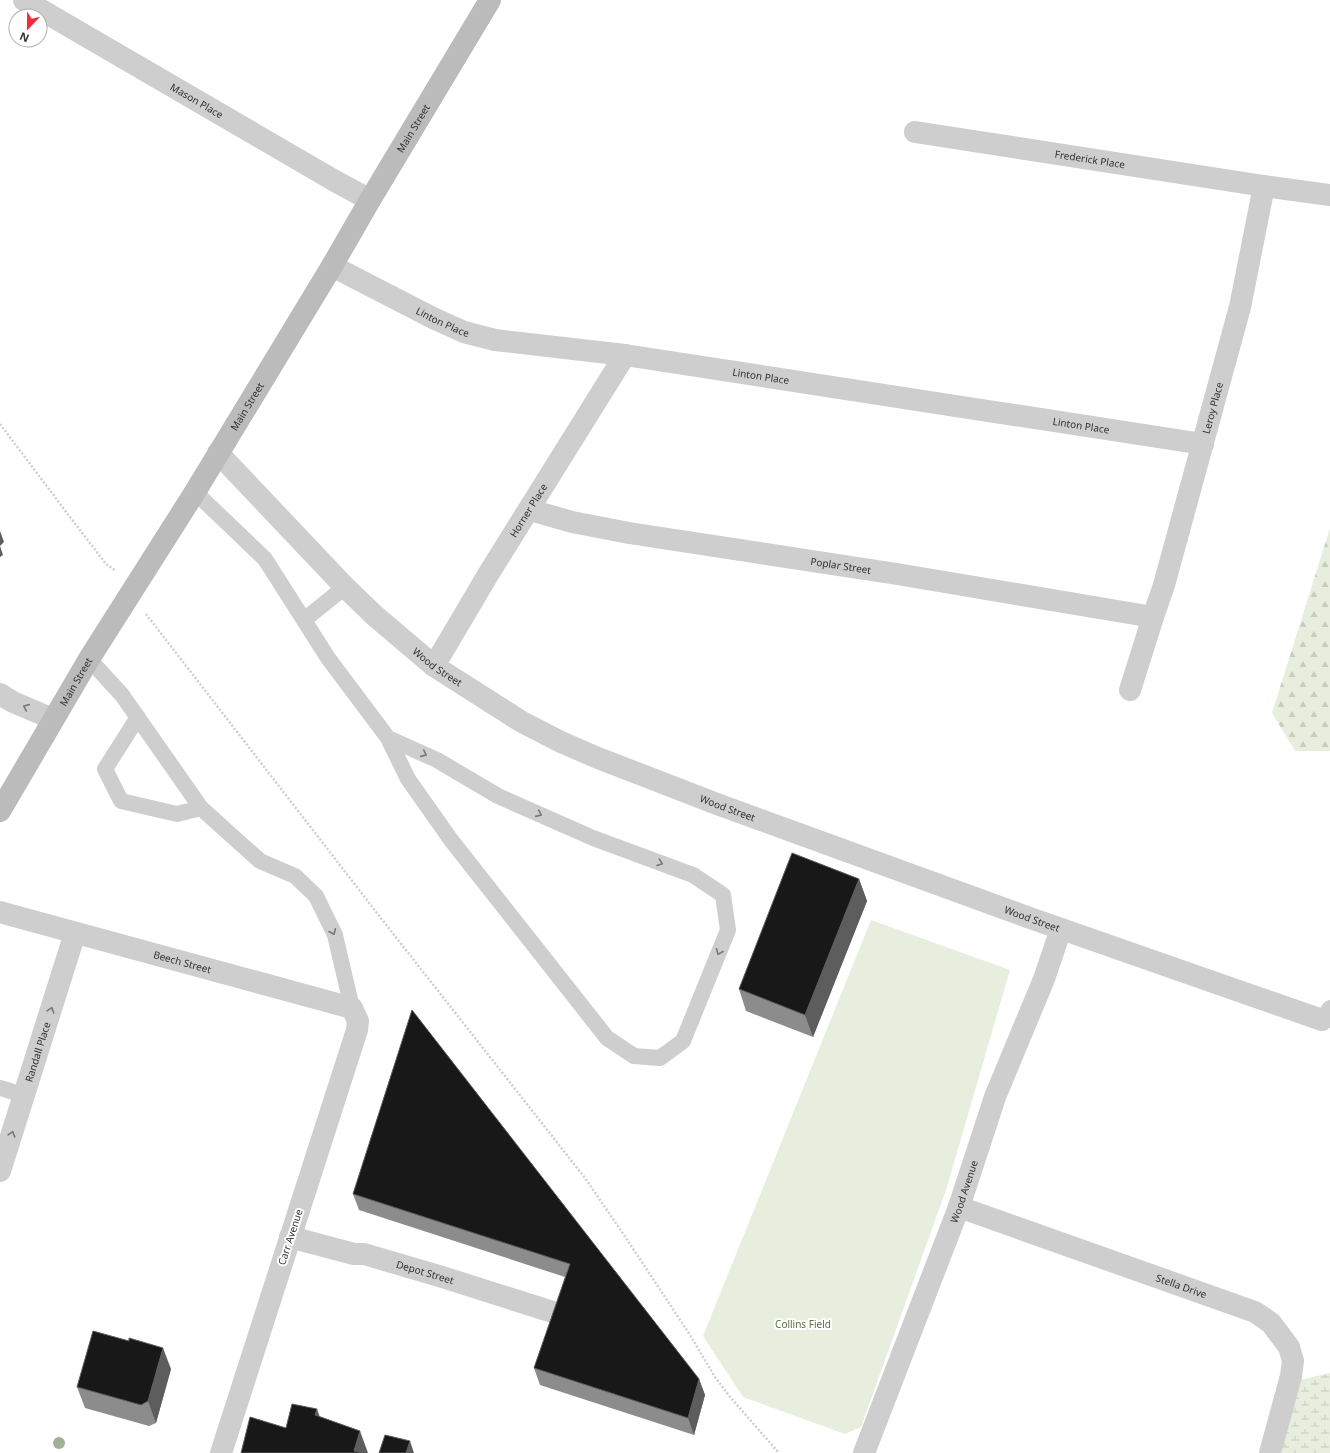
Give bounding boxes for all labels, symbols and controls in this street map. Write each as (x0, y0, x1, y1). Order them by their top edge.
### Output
north arrow (8, 8, 48, 48)
text: N (17, 29, 31, 46)
street label: Mason Place (168, 80, 226, 122)
street label: Main Street (393, 101, 433, 155)
street label: Frederick Place (1054, 147, 1126, 171)
street label: Linton Place (414, 303, 471, 340)
street label: Linton Place (732, 365, 791, 387)
street label: Main Street (227, 379, 267, 433)
street label: Leroy Place (1199, 380, 1226, 435)
street label: Linton Place (1052, 414, 1111, 437)
street label: Horner Place (506, 480, 550, 540)
street label: Poplar Street (809, 554, 872, 577)
street label: Wood Street (410, 644, 465, 689)
street label: Main Street (56, 654, 96, 708)
one-way arrow (22, 704, 29, 712)
one-way arrow (420, 750, 427, 758)
street label: Wood Street (698, 791, 758, 824)
one-way arrow (535, 809, 543, 817)
one-way arrow (656, 858, 663, 866)
street label: Wood Street (1002, 902, 1062, 935)
one-way arrow (328, 927, 336, 935)
street label: Beech Street (152, 947, 213, 976)
one-way arrow (716, 947, 724, 955)
one-way arrow (46, 1006, 55, 1013)
street label: Randall Place (22, 1020, 54, 1084)
one-way arrow (7, 1130, 16, 1137)
street label: Wood Avenue (947, 1158, 981, 1225)
street label: Carr Avenue (274, 1207, 306, 1267)
street label: Depot Street (395, 1257, 456, 1287)
street label: Stella Drive (1154, 1270, 1209, 1301)
park label: Collins Field (775, 1317, 831, 1331)

